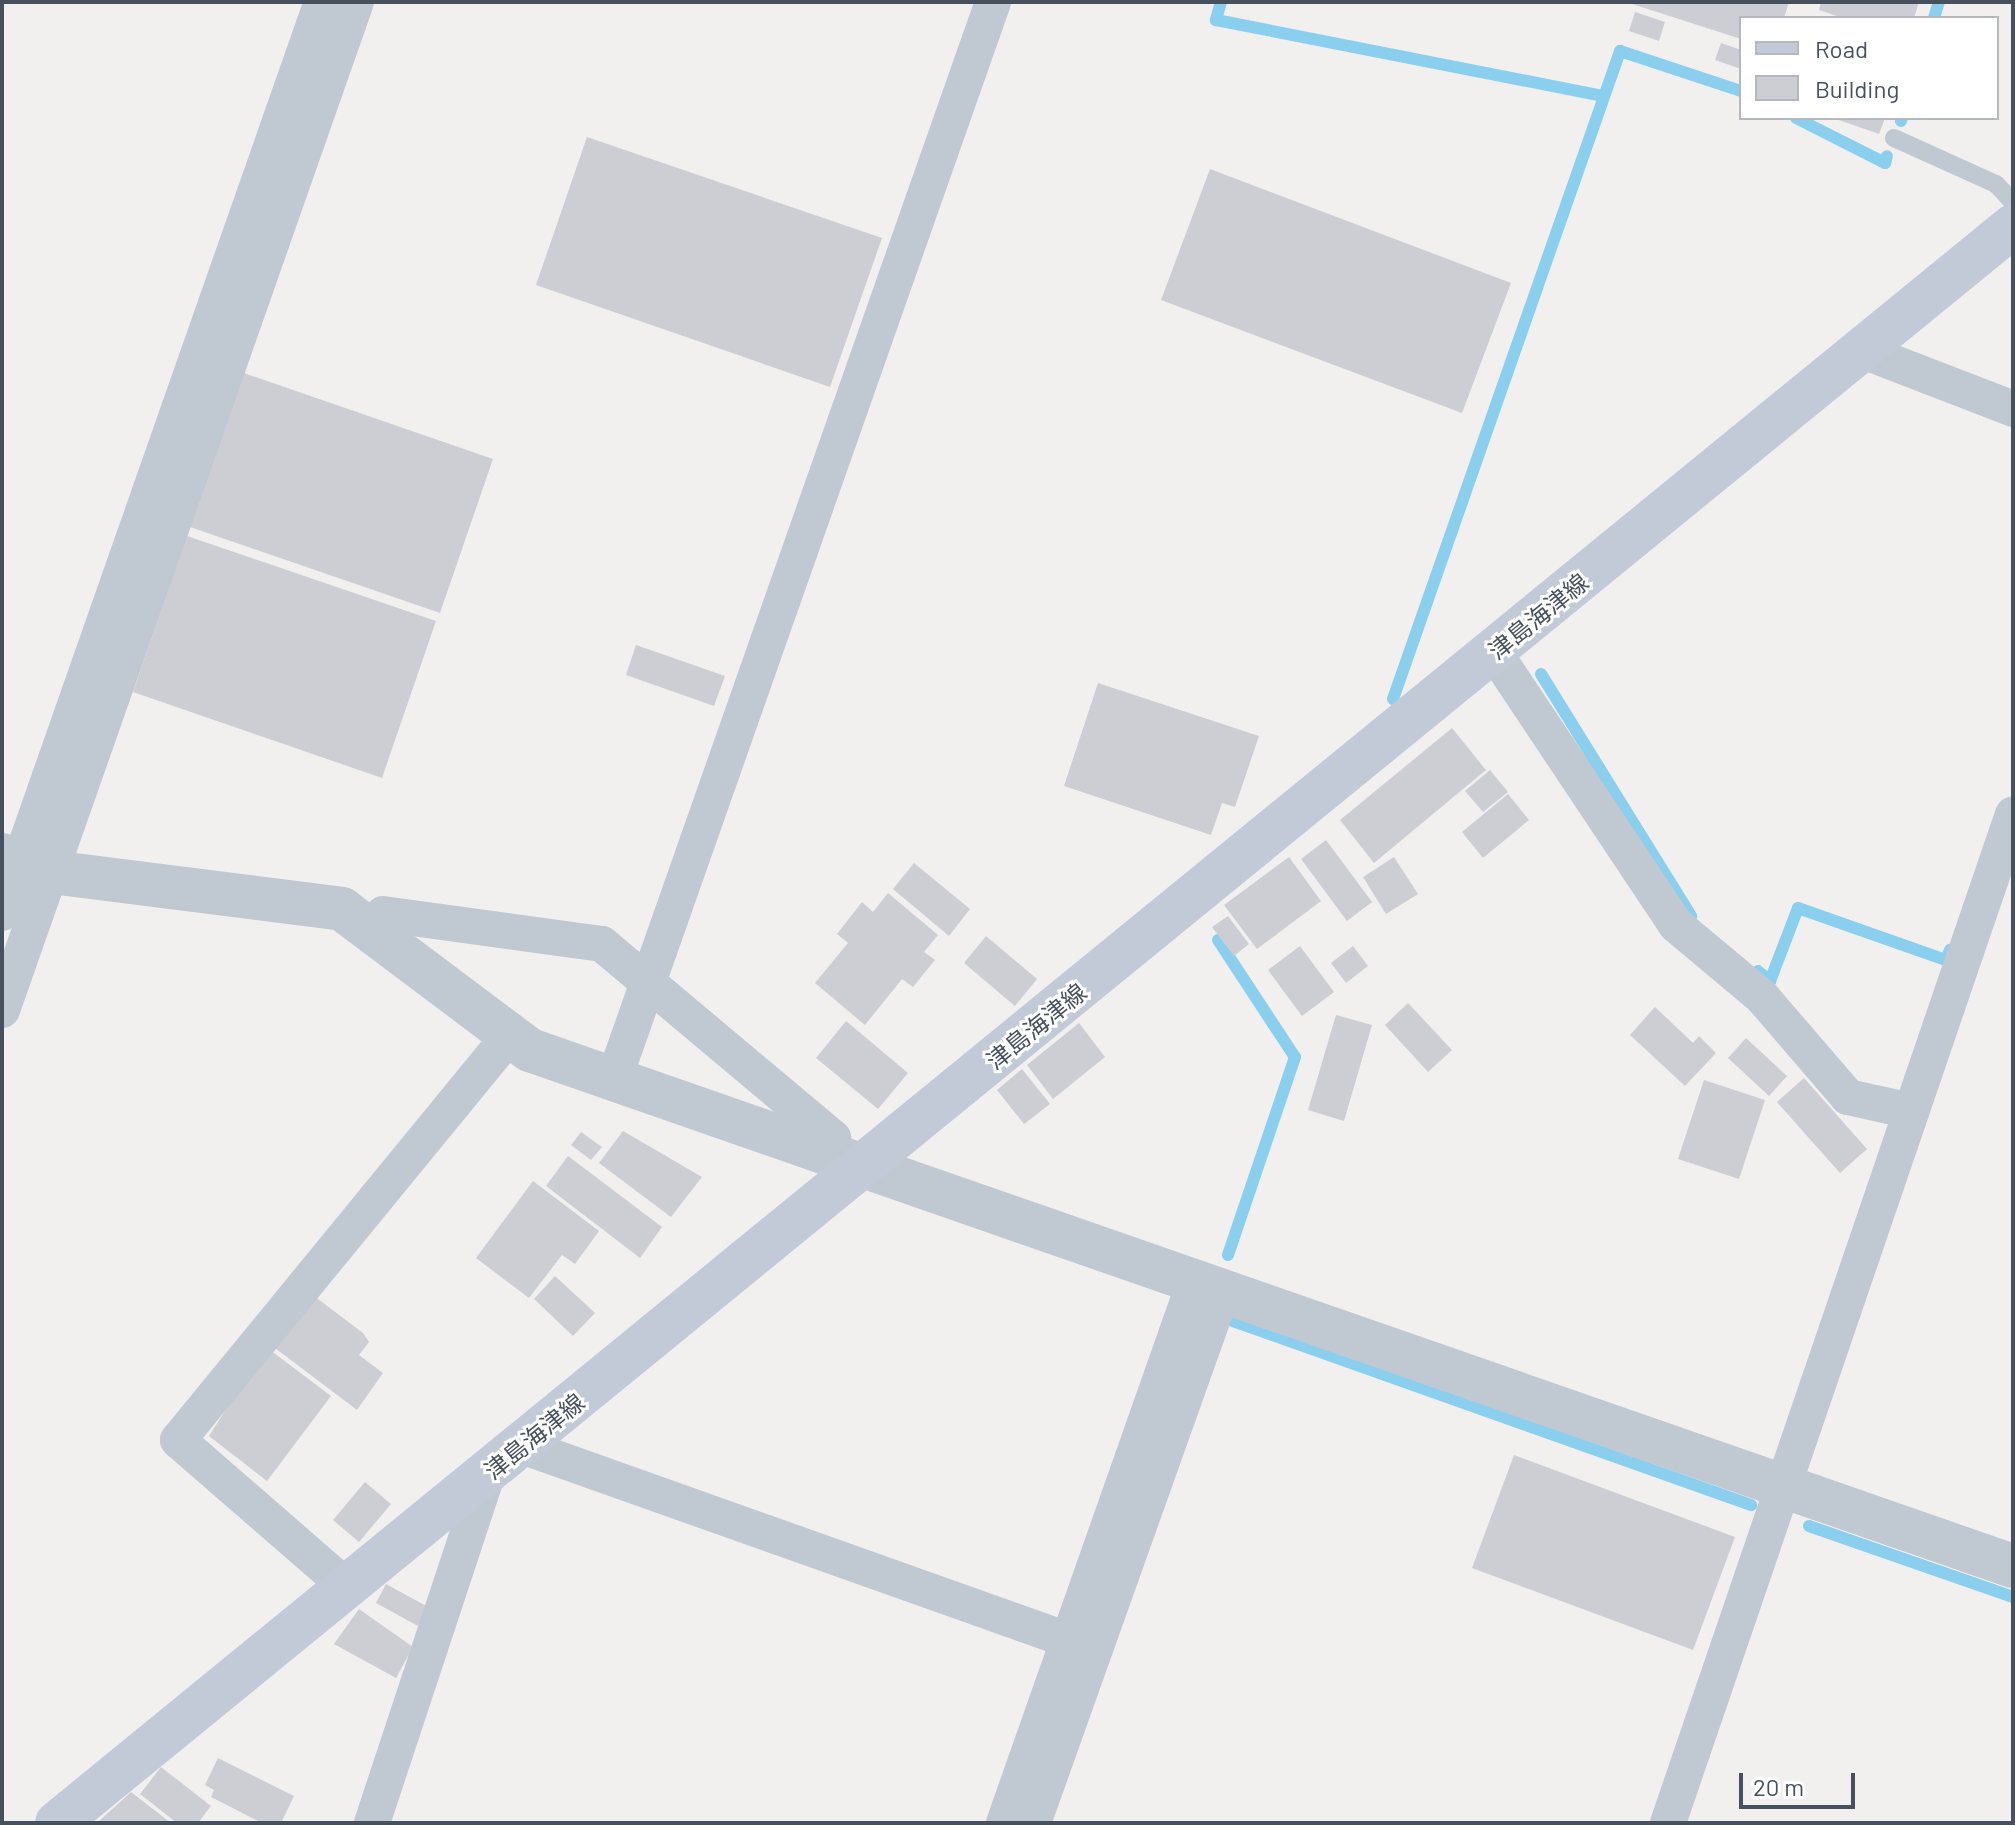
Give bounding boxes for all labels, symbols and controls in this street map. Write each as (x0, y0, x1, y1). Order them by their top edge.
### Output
legend (1739, 16, 1999, 120)
text: Road (1815, 34, 1868, 63)
text: Building (1815, 74, 1899, 103)
street label: 津島海津線 (1482, 567, 1594, 665)
street label: 津島海津線 (980, 977, 1092, 1075)
street label: 津島海津線 (478, 1387, 590, 1485)
scale bar (1743, 1757, 1859, 1807)
text: 20 m (1753, 1772, 1804, 1801)

